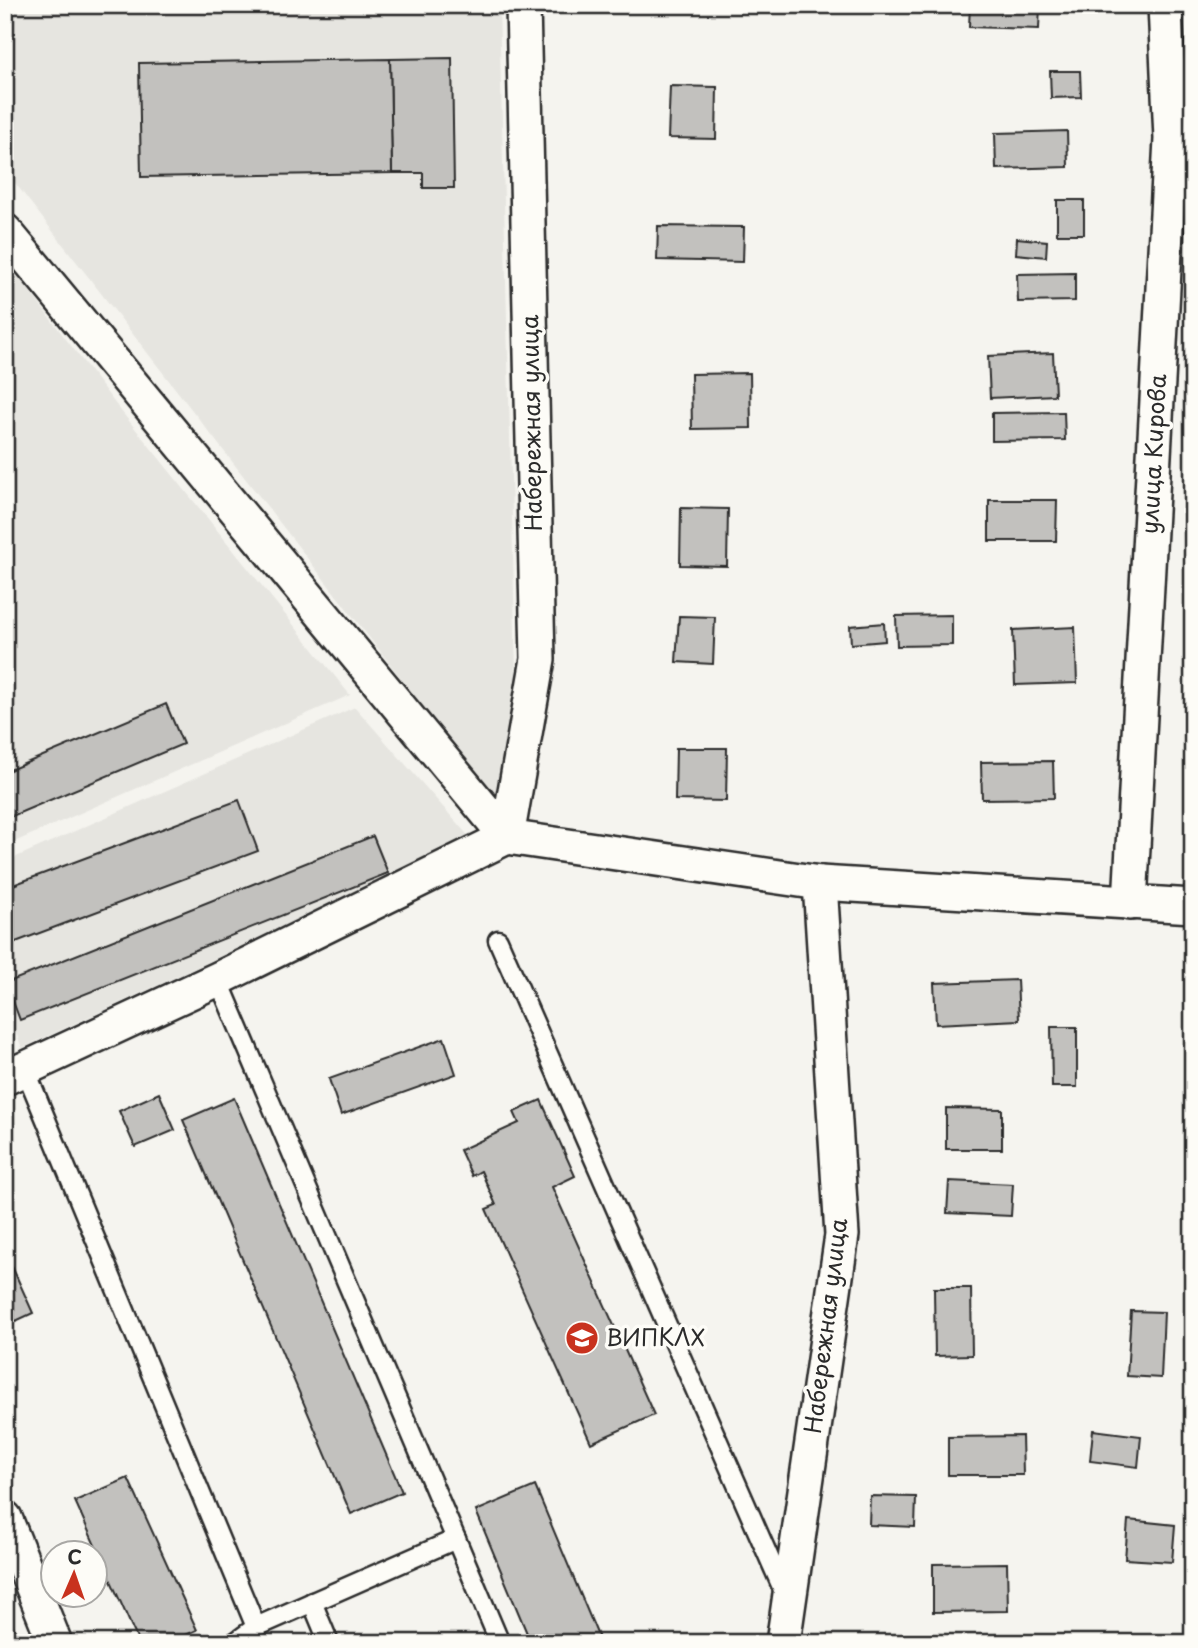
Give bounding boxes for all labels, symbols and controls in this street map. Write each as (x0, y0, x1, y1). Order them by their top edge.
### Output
street label: Набережная улица (511, 314, 550, 532)
street label: улица Кирова (1131, 372, 1174, 535)
street label: Набережная улица (794, 1216, 855, 1436)
school or university icon: ВИПКЛХ (563, 1319, 601, 1357)
place label: ВИПКЛХ (606, 1319, 705, 1354)
north arrow (38, 1540, 108, 1610)
text: С (67, 1542, 82, 1570)

